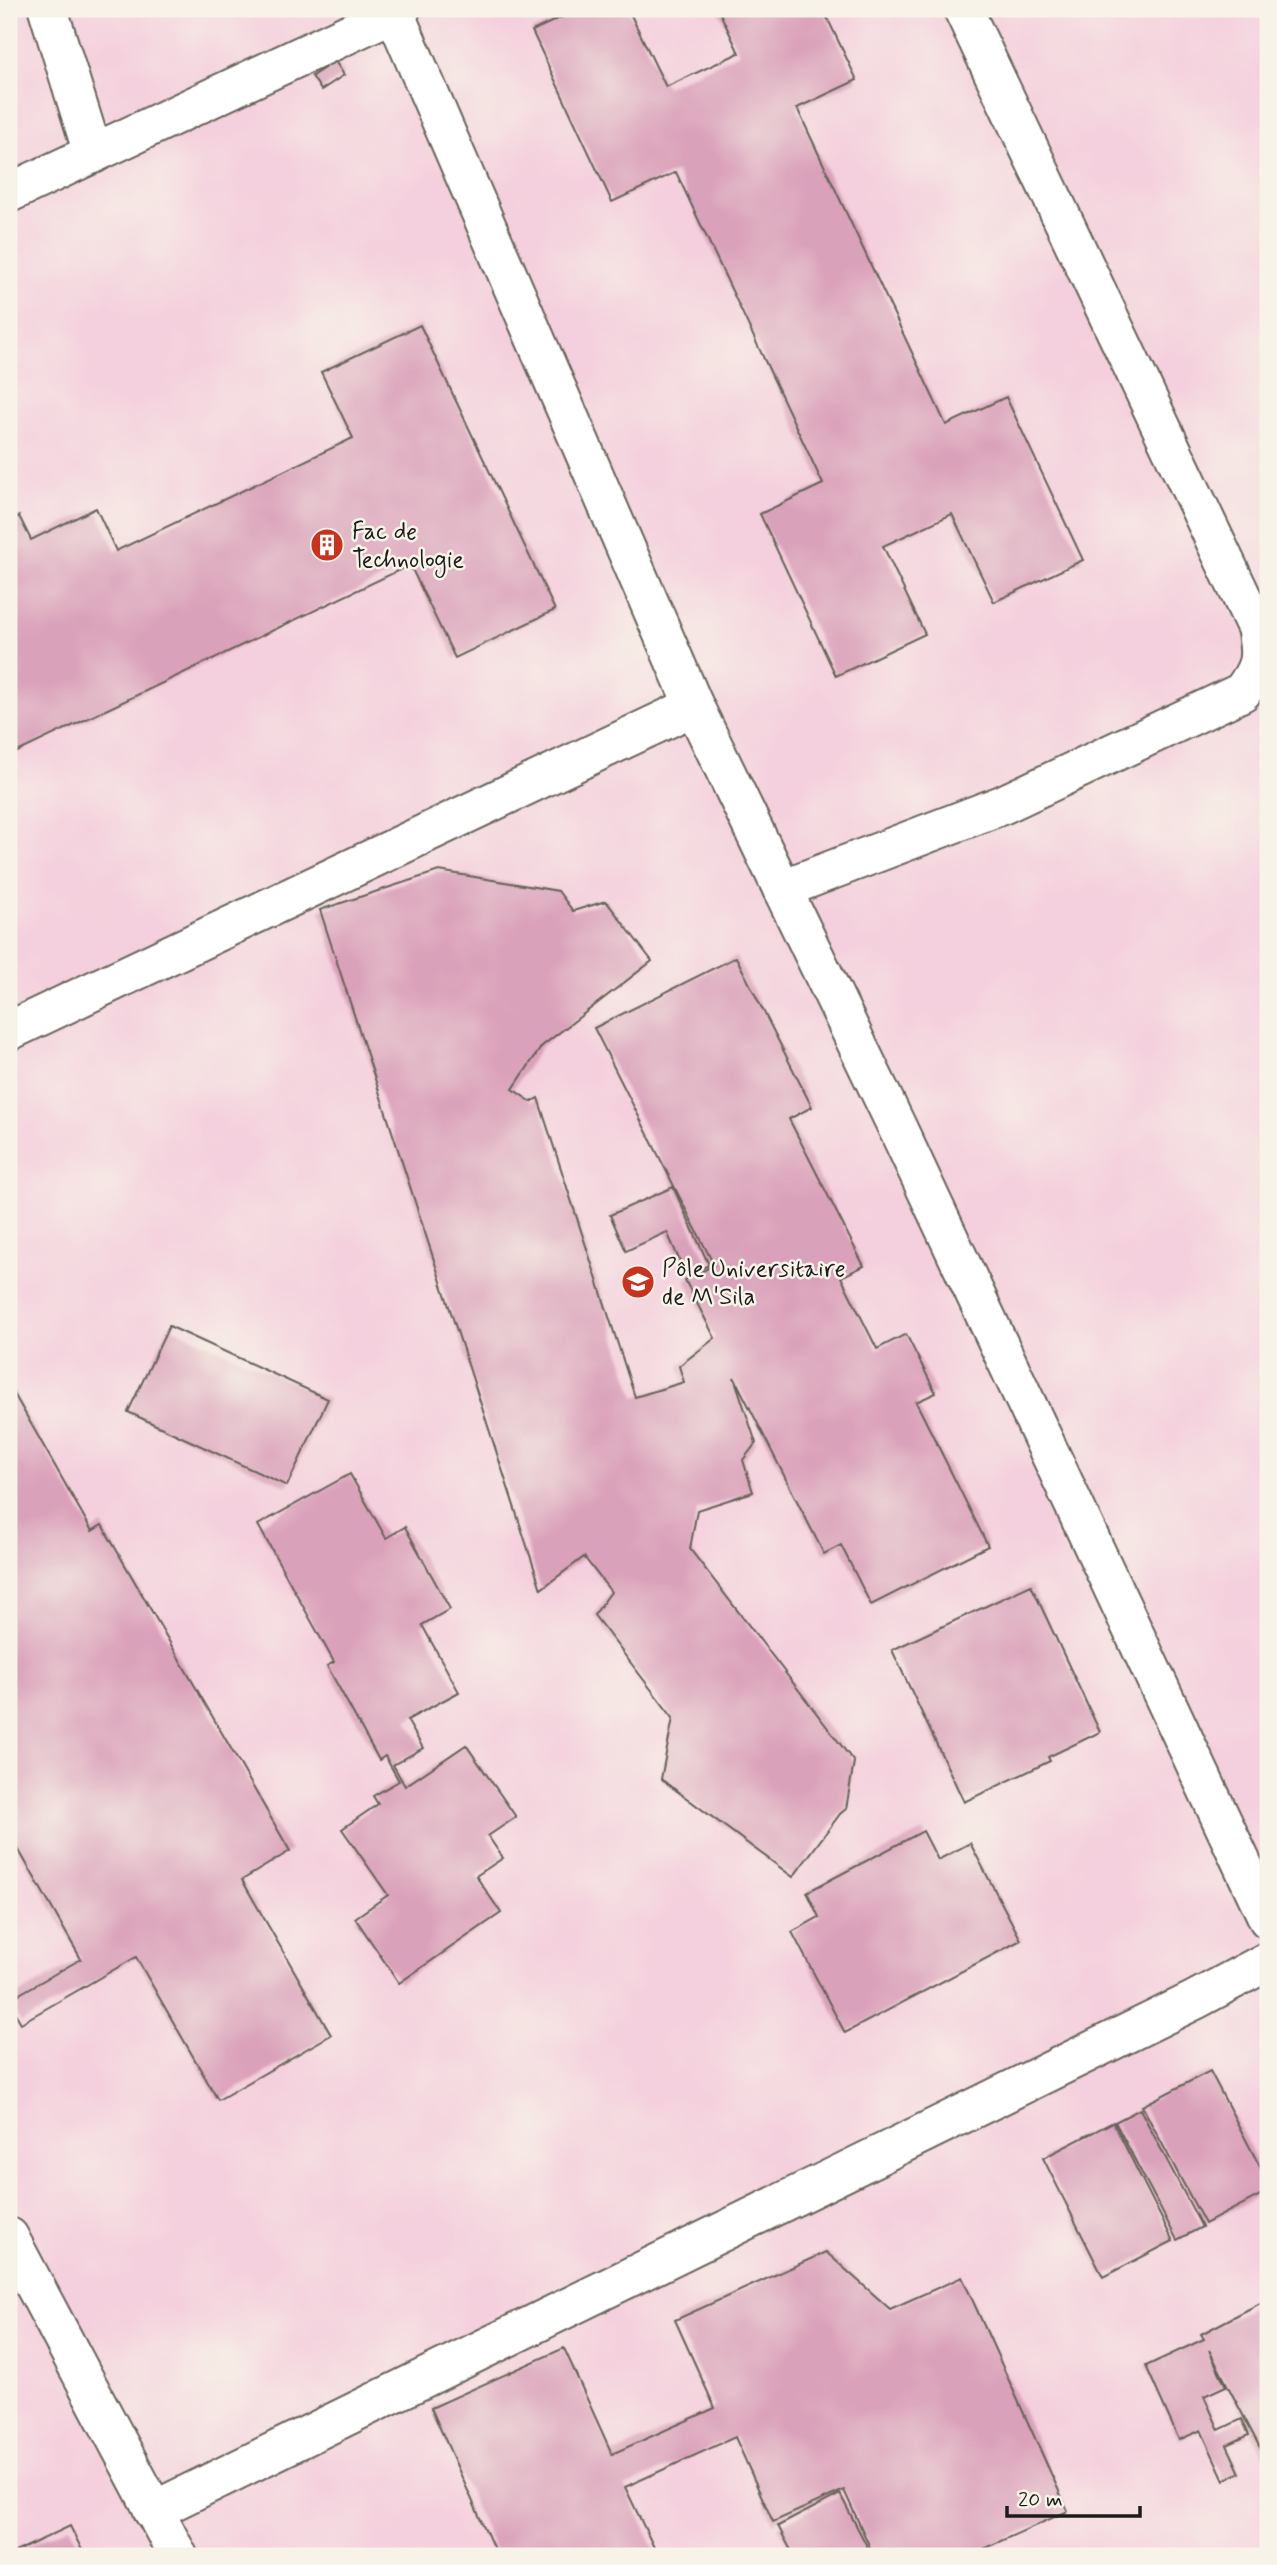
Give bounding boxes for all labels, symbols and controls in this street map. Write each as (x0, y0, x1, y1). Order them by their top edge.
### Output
place label: Fac de Technologie (352, 517, 464, 578)
building icon: Fac de Technologie (308, 526, 346, 564)
place label: Pôle Universitaire de M'Sila (662, 1254, 846, 1313)
school or university icon: Pôle Universitaire de M'Sila (619, 1263, 657, 1301)
scale bar (1007, 2474, 1140, 2518)
text: 20 m (1018, 2486, 1063, 2514)

